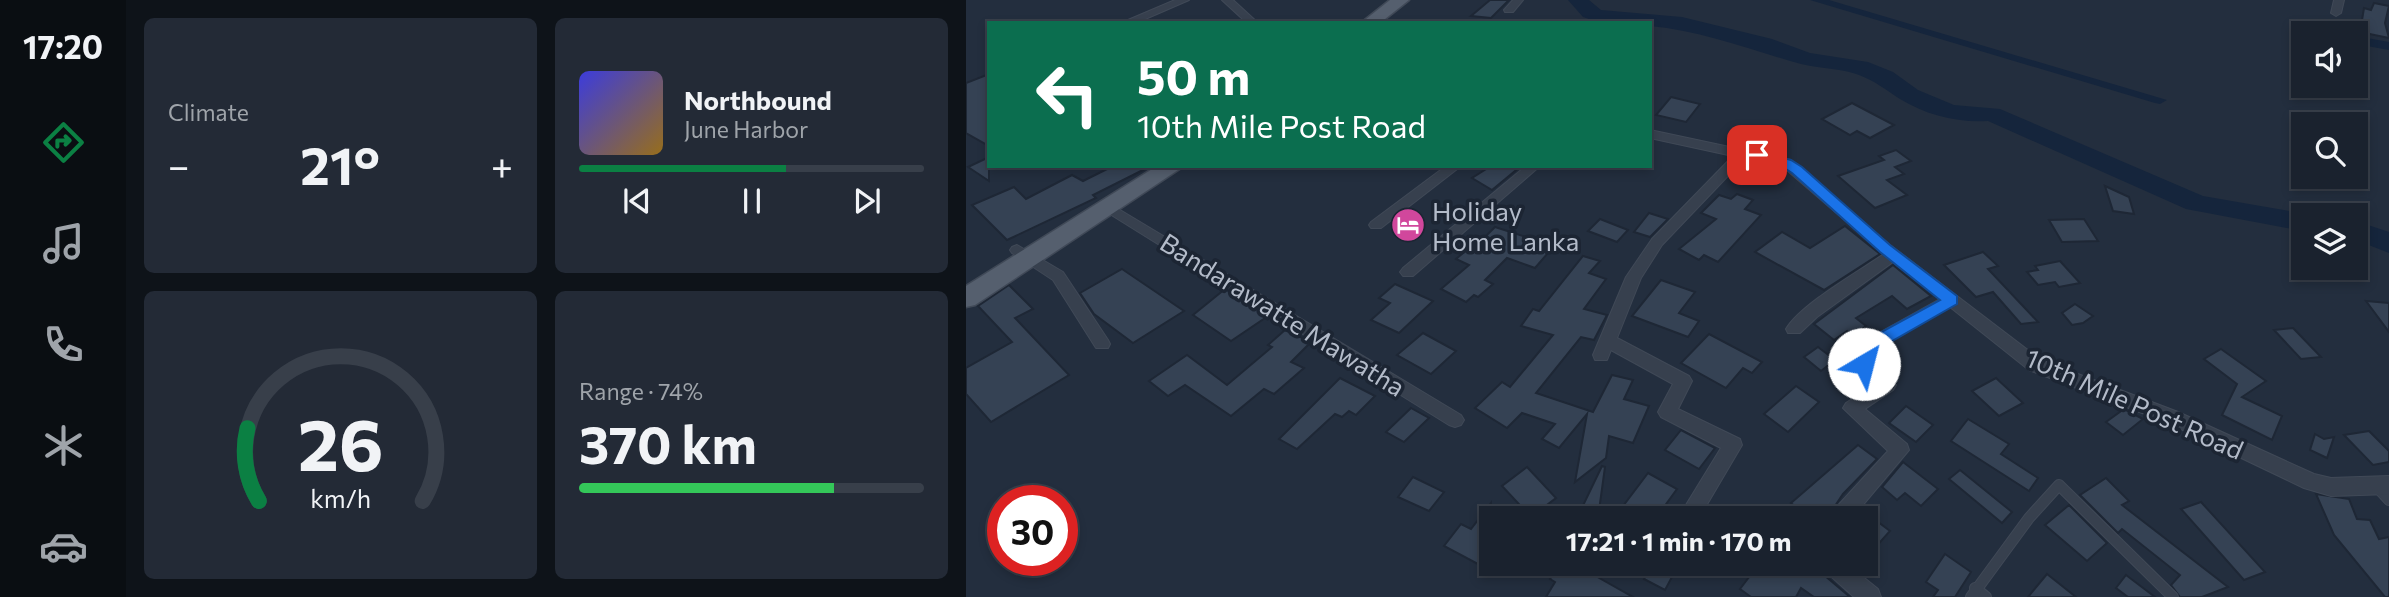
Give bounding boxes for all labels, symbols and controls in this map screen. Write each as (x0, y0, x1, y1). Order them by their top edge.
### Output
map controls (2291, 21, 2368, 280)
button: sound (2291, 21, 2368, 98)
text: 17:20 (23, 26, 103, 66)
text: 50 m (1137, 45, 1250, 105)
icon: left (1022, 49, 1113, 140)
text: Northbound (684, 84, 832, 115)
text: Climate (168, 98, 249, 126)
text: 10th Mile Post Road (1137, 105, 1426, 145)
button: search (2291, 112, 2368, 189)
text: June Harbor (684, 115, 808, 143)
icon: directions (39, 118, 88, 167)
pin (1727, 125, 1787, 185)
text: 21° (300, 132, 380, 196)
icon: arrive (1738, 136, 1776, 174)
text: − (168, 141, 190, 188)
text: + (491, 141, 513, 188)
icon: previous (618, 182, 656, 220)
icon: pause (733, 182, 771, 220)
icon: next (848, 182, 886, 220)
place label: Holiday Home Lanka (1432, 195, 1579, 256)
button: layers (2291, 203, 2368, 280)
hotel icon: Holiday Home Lanka (1389, 206, 1427, 244)
icon: music (39, 219, 88, 268)
street label: Bandarawatte Mawatha (1155, 226, 1411, 402)
icon: phone (39, 320, 88, 369)
position arrow (1827, 327, 1901, 401)
street label: 10th Mile Post Road (2021, 341, 2249, 465)
text: Range · 74% (579, 377, 703, 405)
text: 26 (298, 397, 383, 486)
text: 370 km (579, 411, 757, 475)
icon: climate (39, 421, 88, 470)
text: km/h (310, 483, 371, 513)
speed limit sign: 30 (987, 485, 1078, 576)
icon: car (39, 522, 88, 571)
text: 17:21 · 1 min · 170 m (1566, 525, 1791, 556)

